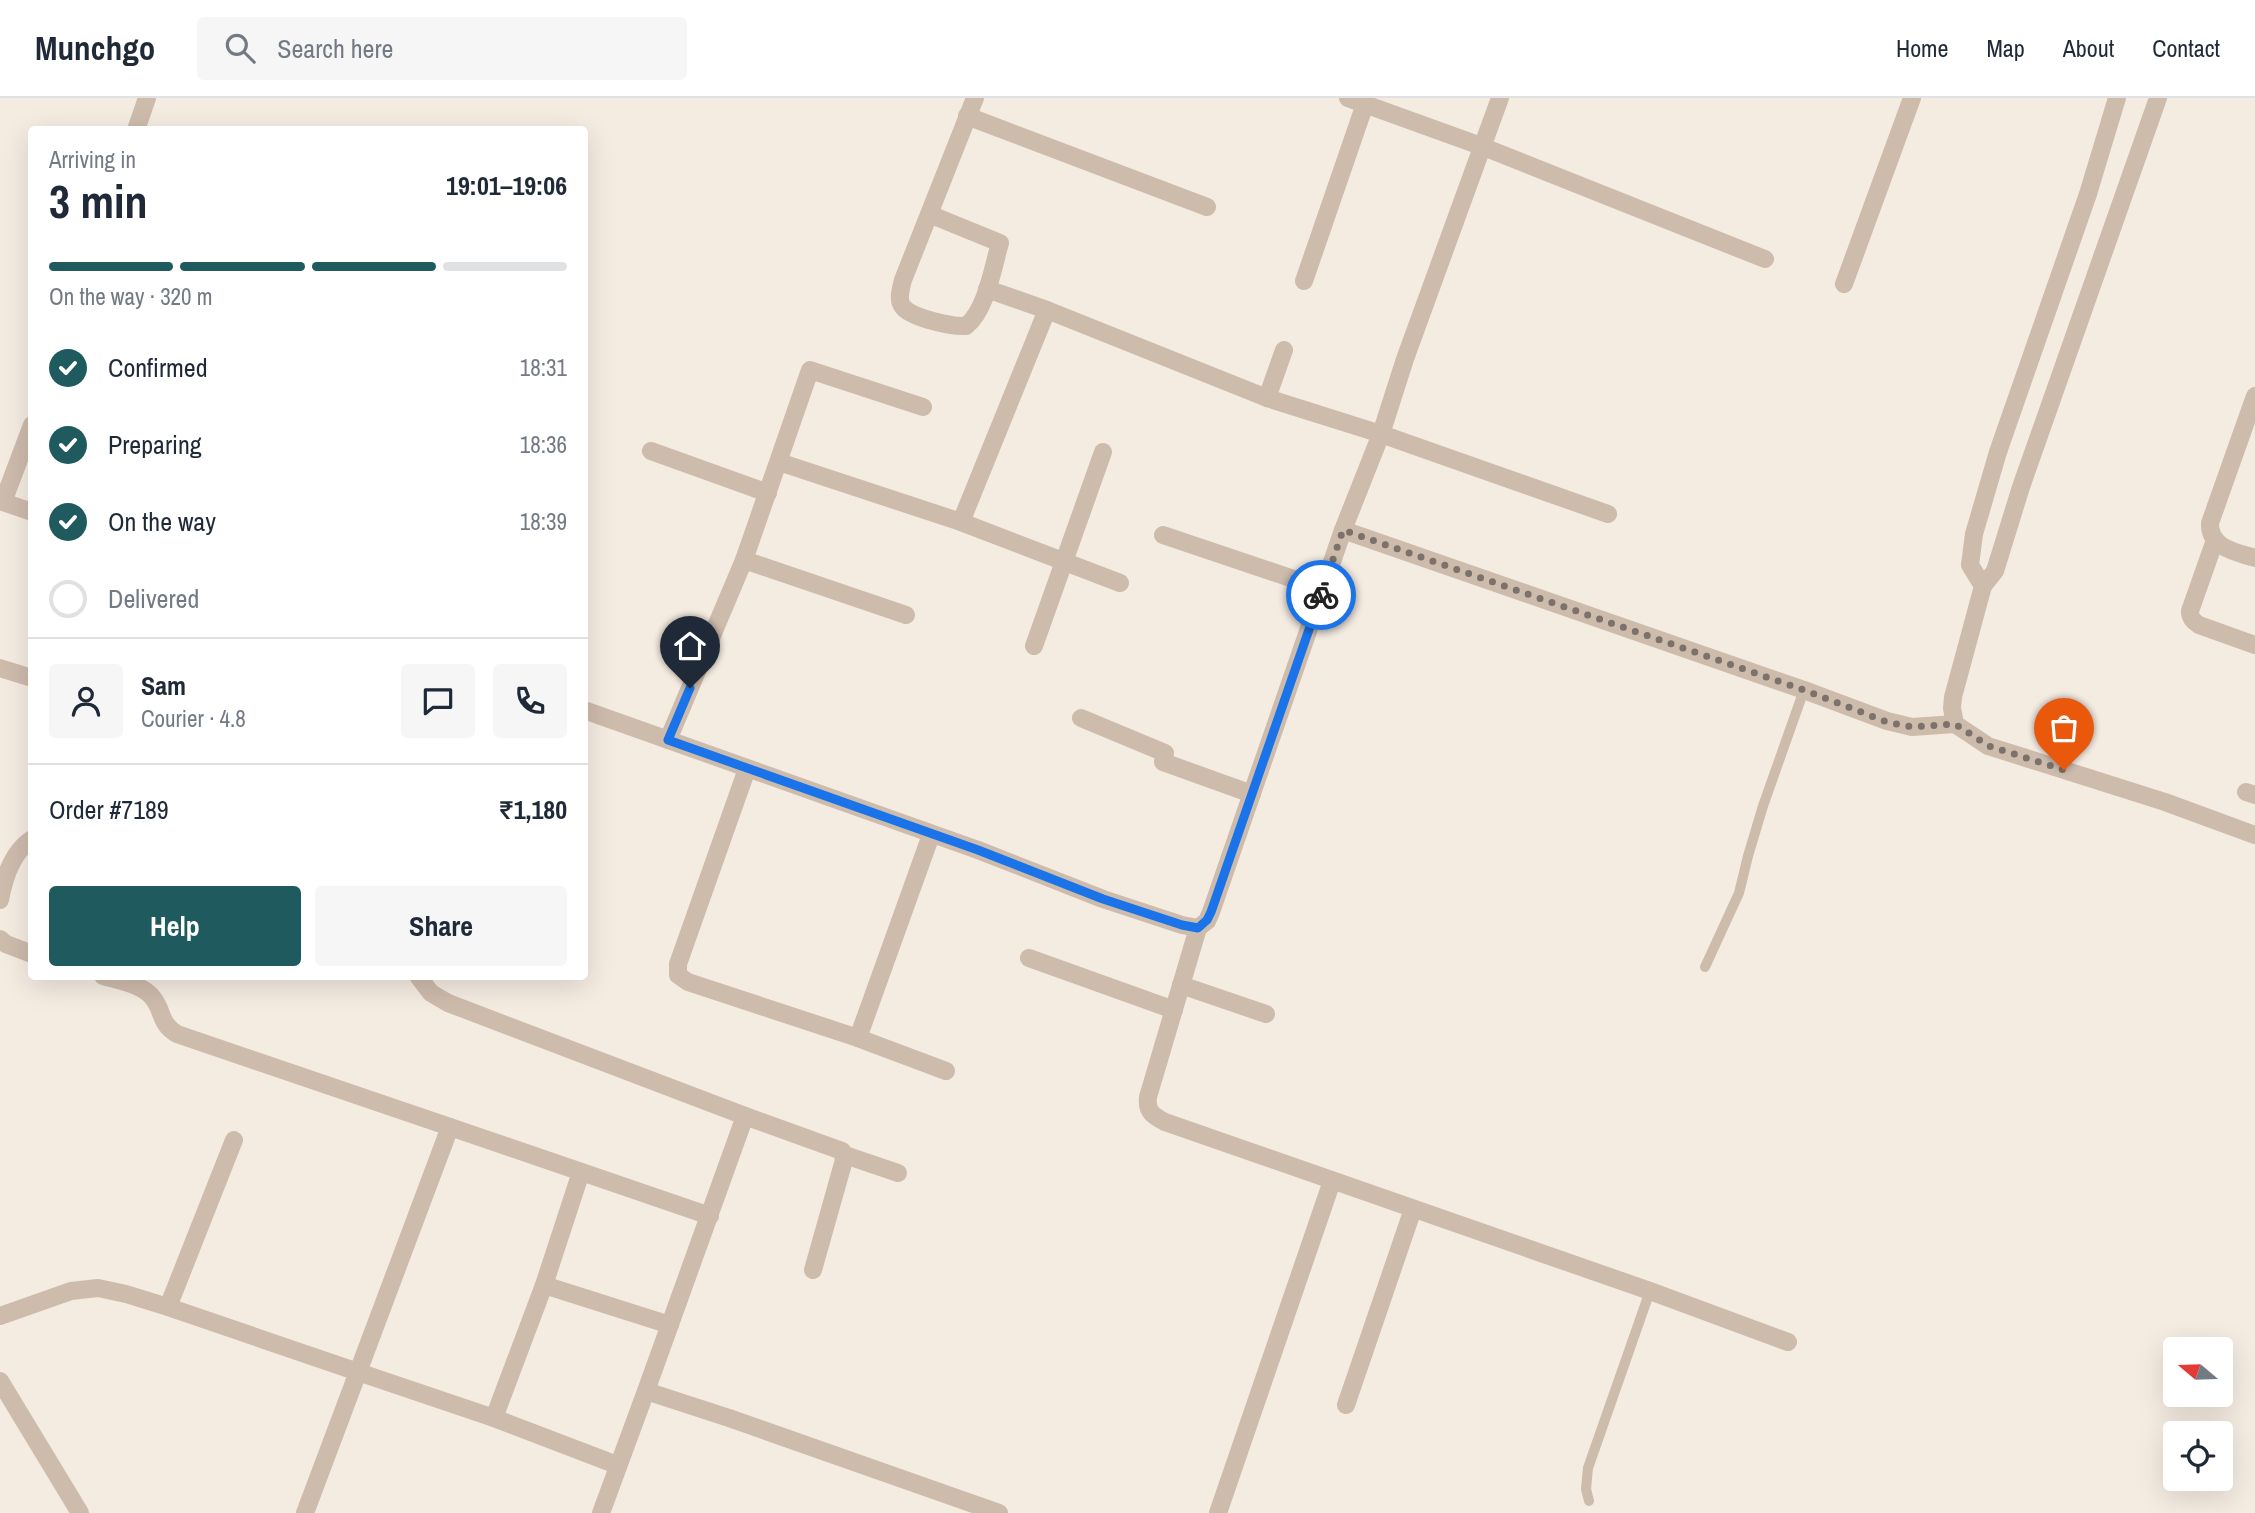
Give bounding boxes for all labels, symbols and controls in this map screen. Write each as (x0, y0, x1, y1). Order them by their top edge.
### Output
search box (197, 17, 687, 80)
text: Munchgo (35, 26, 155, 70)
icon: search (221, 29, 259, 67)
text: Search here (277, 31, 393, 66)
text: Home (1896, 32, 1948, 64)
text: Map (1986, 32, 2025, 64)
text: About (2063, 32, 2114, 64)
text: Contact (2152, 32, 2220, 64)
text: Arriving in (49, 144, 136, 175)
text: 19:01–19:06 (446, 168, 567, 203)
text: 3 min (49, 170, 148, 232)
text: On the way · 320 m (49, 281, 213, 312)
icon: check (49, 349, 87, 387)
text: Confirmed (108, 350, 208, 385)
text: 18:31 (520, 352, 567, 383)
icon: check (49, 426, 87, 464)
text: Preparing (108, 427, 202, 462)
text: 18:36 (520, 429, 567, 460)
icon: check (49, 503, 87, 541)
text: On the way (108, 504, 216, 539)
text: 18:39 (520, 506, 567, 537)
courier (1286, 560, 1356, 630)
icon: bike (1302, 576, 1340, 614)
text: Delivered (108, 581, 199, 616)
pin (660, 616, 720, 688)
icon: home (671, 627, 709, 665)
button: person (49, 664, 123, 738)
button: chat (401, 664, 475, 738)
button: phone (493, 664, 567, 738)
text: Sam (141, 668, 186, 703)
pin (2034, 698, 2094, 770)
text: Courier · 4.8 (141, 703, 246, 734)
icon: bag (2045, 709, 2083, 747)
text: Order #7189 (49, 792, 169, 827)
text: ₹1,180 (499, 792, 567, 827)
button: Help (49, 886, 301, 966)
button: Share (315, 886, 567, 966)
north arrow (2163, 1337, 2233, 1407)
map controls (2163, 1337, 2233, 1491)
button: locate (2163, 1421, 2233, 1491)

